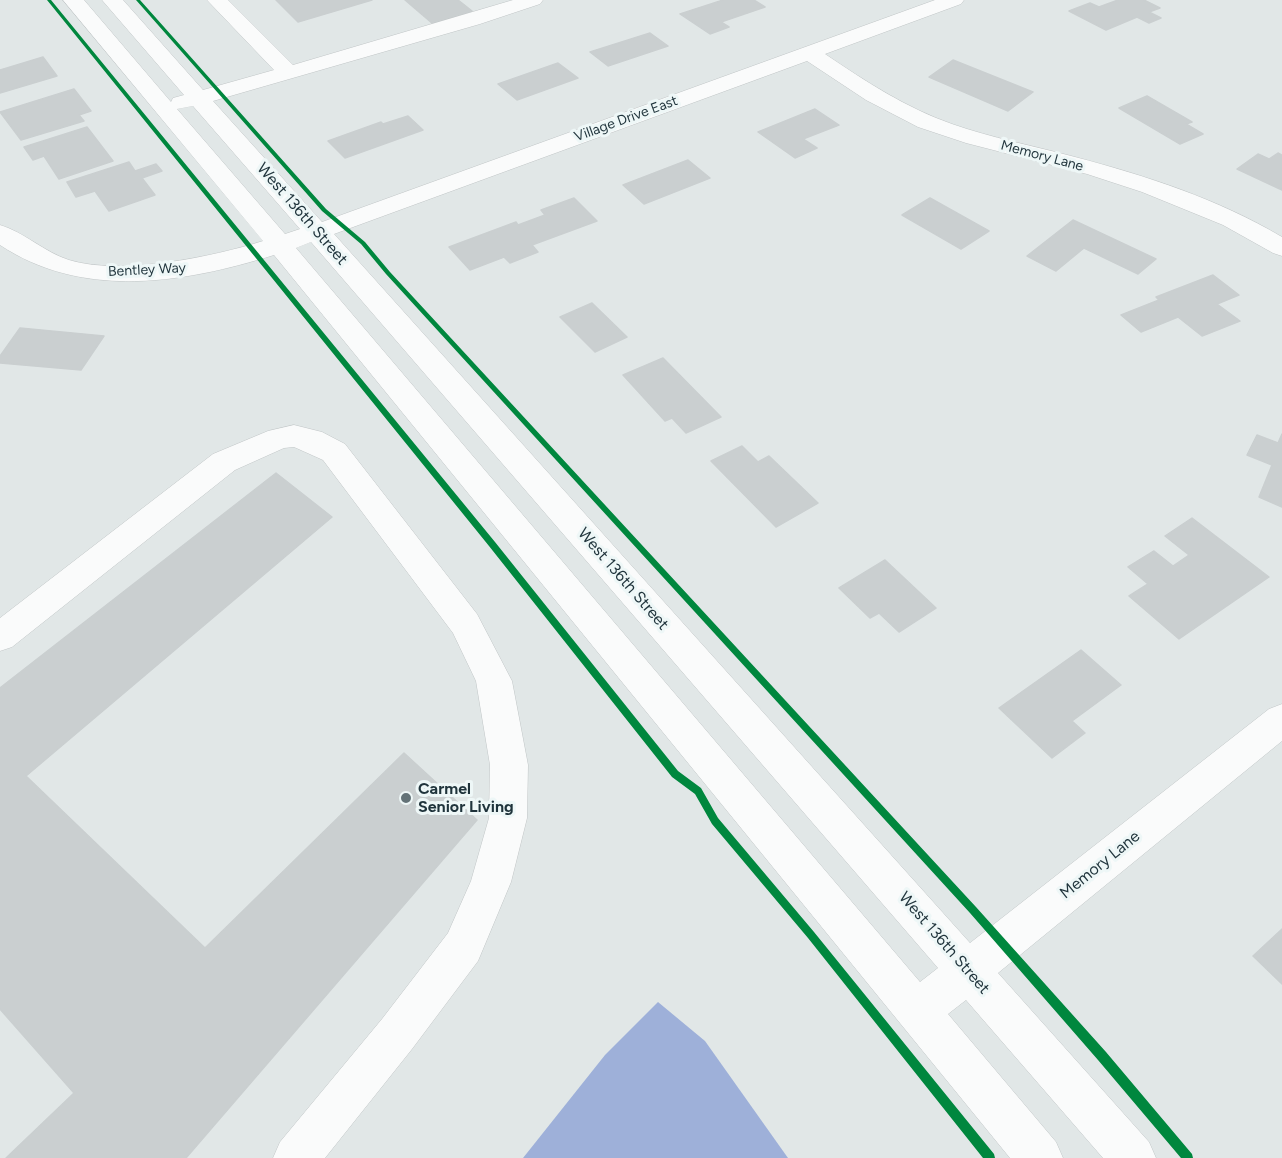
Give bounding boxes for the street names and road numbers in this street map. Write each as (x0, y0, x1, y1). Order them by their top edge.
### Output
street label: Village Drive East (572, 93, 680, 145)
street label: Memory Lane (999, 137, 1085, 175)
street label: West 136th Street (252, 159, 352, 269)
street label: Bentley Way (108, 260, 186, 280)
street label: West 136th Street (573, 524, 673, 634)
street label: Memory Lane (1056, 827, 1144, 903)
street label: West 136th Street (894, 888, 994, 998)

